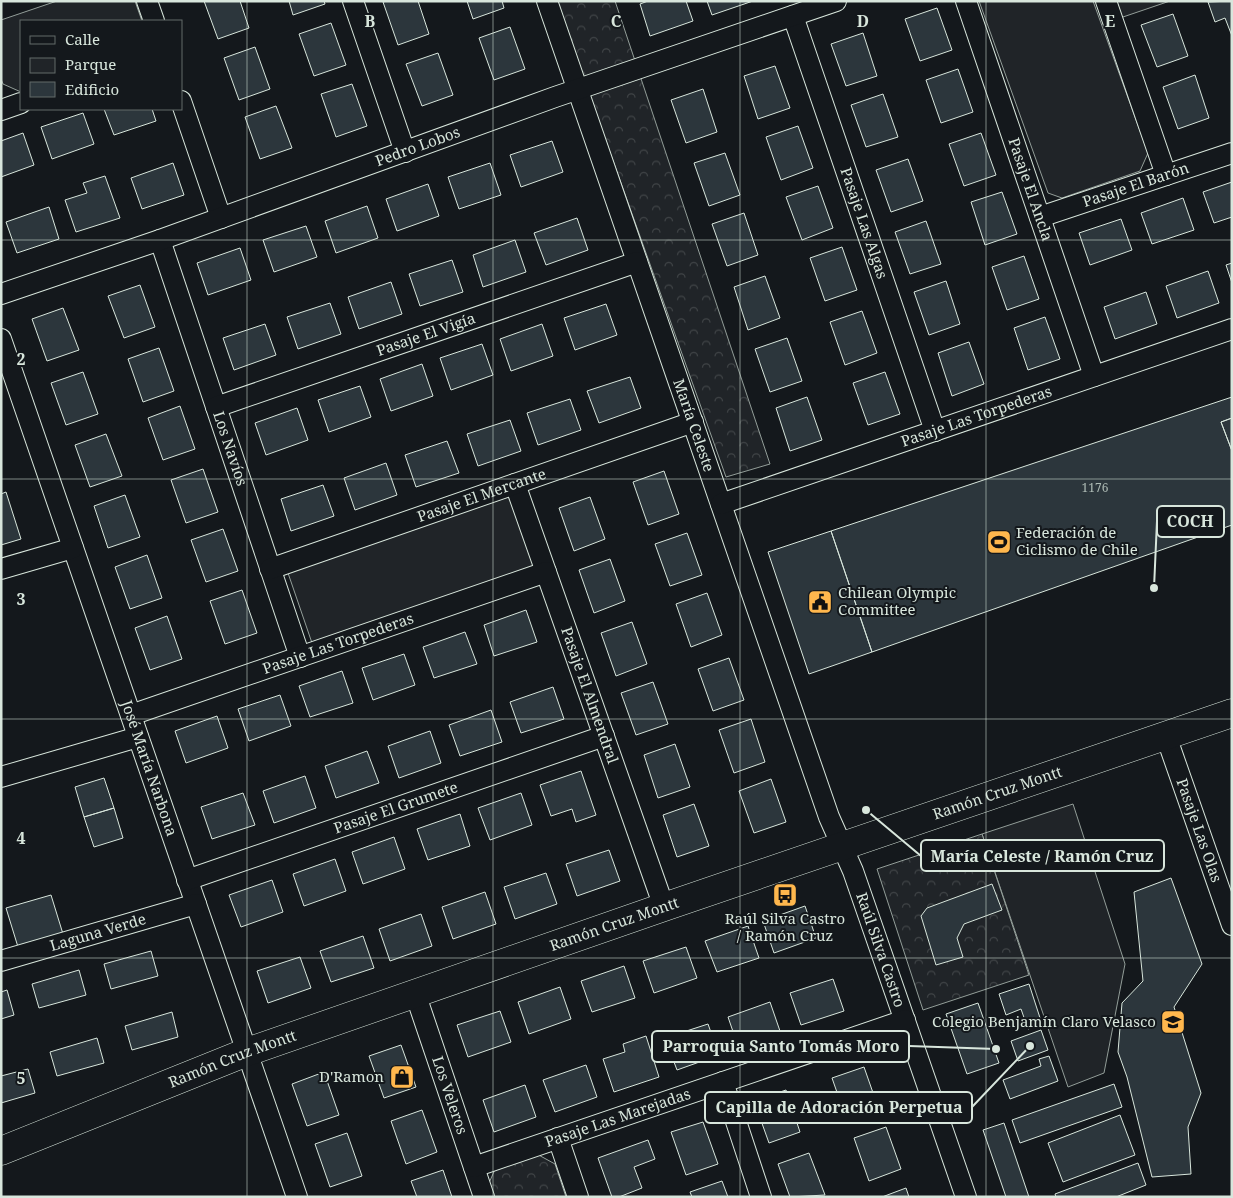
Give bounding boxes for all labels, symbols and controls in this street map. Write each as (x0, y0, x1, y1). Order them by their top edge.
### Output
text: B (365, 10, 376, 32)
text: C (611, 10, 622, 32)
text: D (857, 10, 869, 32)
text: E (1105, 10, 1115, 32)
legend (20, 20, 182, 110)
text: Calle (65, 29, 100, 49)
text: Parque (65, 54, 116, 74)
text: Edificio (65, 79, 119, 99)
street label: Pedro Lobos (372, 121, 463, 170)
street label: Pasaje El Ancla (1004, 135, 1058, 243)
street label: Pasaje El Barón (1080, 157, 1192, 211)
street label: Pasaje Las Algas (837, 165, 893, 281)
street label: Pasaje El Vigía (373, 307, 478, 360)
text: 2 (16, 348, 26, 370)
street label: María Celeste (669, 376, 720, 474)
street label: Pasaje Las Torpederas (898, 380, 1054, 451)
street label: Los Navíos (209, 408, 253, 488)
street label: Pasaje El Mercante (414, 463, 548, 526)
house number: 1176 (1082, 479, 1109, 496)
callout: COCH (1157, 506, 1224, 537)
text: COCH (1166, 510, 1214, 532)
place label: Federación de Ciclismo de Chile (1016, 522, 1138, 559)
sports icon: Federación de Ciclismo de Chile (986, 529, 1012, 555)
place label: Chilean Olympic Committee (838, 582, 956, 619)
text: 3 (16, 588, 26, 610)
public building icon: Chilean Olympic Committee (807, 589, 833, 615)
street label: Pasaje Las Torpederas (260, 607, 416, 678)
street label: Pasaje El Almendral (557, 624, 624, 766)
street label: José María Narbona (117, 696, 183, 838)
street label: Ramón Cruz Montt (930, 761, 1064, 823)
street label: Pasaje Las Olas (1173, 775, 1227, 885)
street label: Pasaje El Grumete (331, 776, 460, 838)
text: 4 (16, 827, 26, 849)
callout: María Celeste / Ramón Cruz (921, 840, 1164, 871)
text: María Celeste / Ramón Cruz (930, 845, 1154, 867)
bus stop icon: Raúl Silva Castro / Ramón Cruz (772, 882, 798, 908)
street label: Raúl Silva Castro (852, 889, 910, 1010)
street label: Ramón Cruz Montt (547, 892, 681, 955)
street label: Laguna Verde (47, 908, 148, 955)
place label: Raúl Silva Castro / Ramón Cruz (725, 908, 845, 945)
school or university icon: Colegio Benjamín Claro Velasco (1160, 1009, 1186, 1035)
place label: Colegio Benjamín Claro Velasco (932, 1011, 1156, 1031)
street label: Ramón Cruz Montt (165, 1025, 298, 1092)
callout: Parroquia Santo Tomás Moro (652, 1031, 909, 1062)
text: Parroquia Santo Tomás Moro (663, 1035, 900, 1057)
street label: Los Veleros (428, 1053, 473, 1137)
shop icon: D'Ramon (389, 1064, 415, 1090)
place label: D'Ramon (319, 1066, 384, 1086)
text: 5 (16, 1067, 26, 1089)
street label: Pasaje Las Marejadas (542, 1083, 693, 1151)
callout: Capilla de Adoración Perpetua (705, 1092, 972, 1123)
text: Capilla de Adoración Perpetua (715, 1096, 963, 1118)

